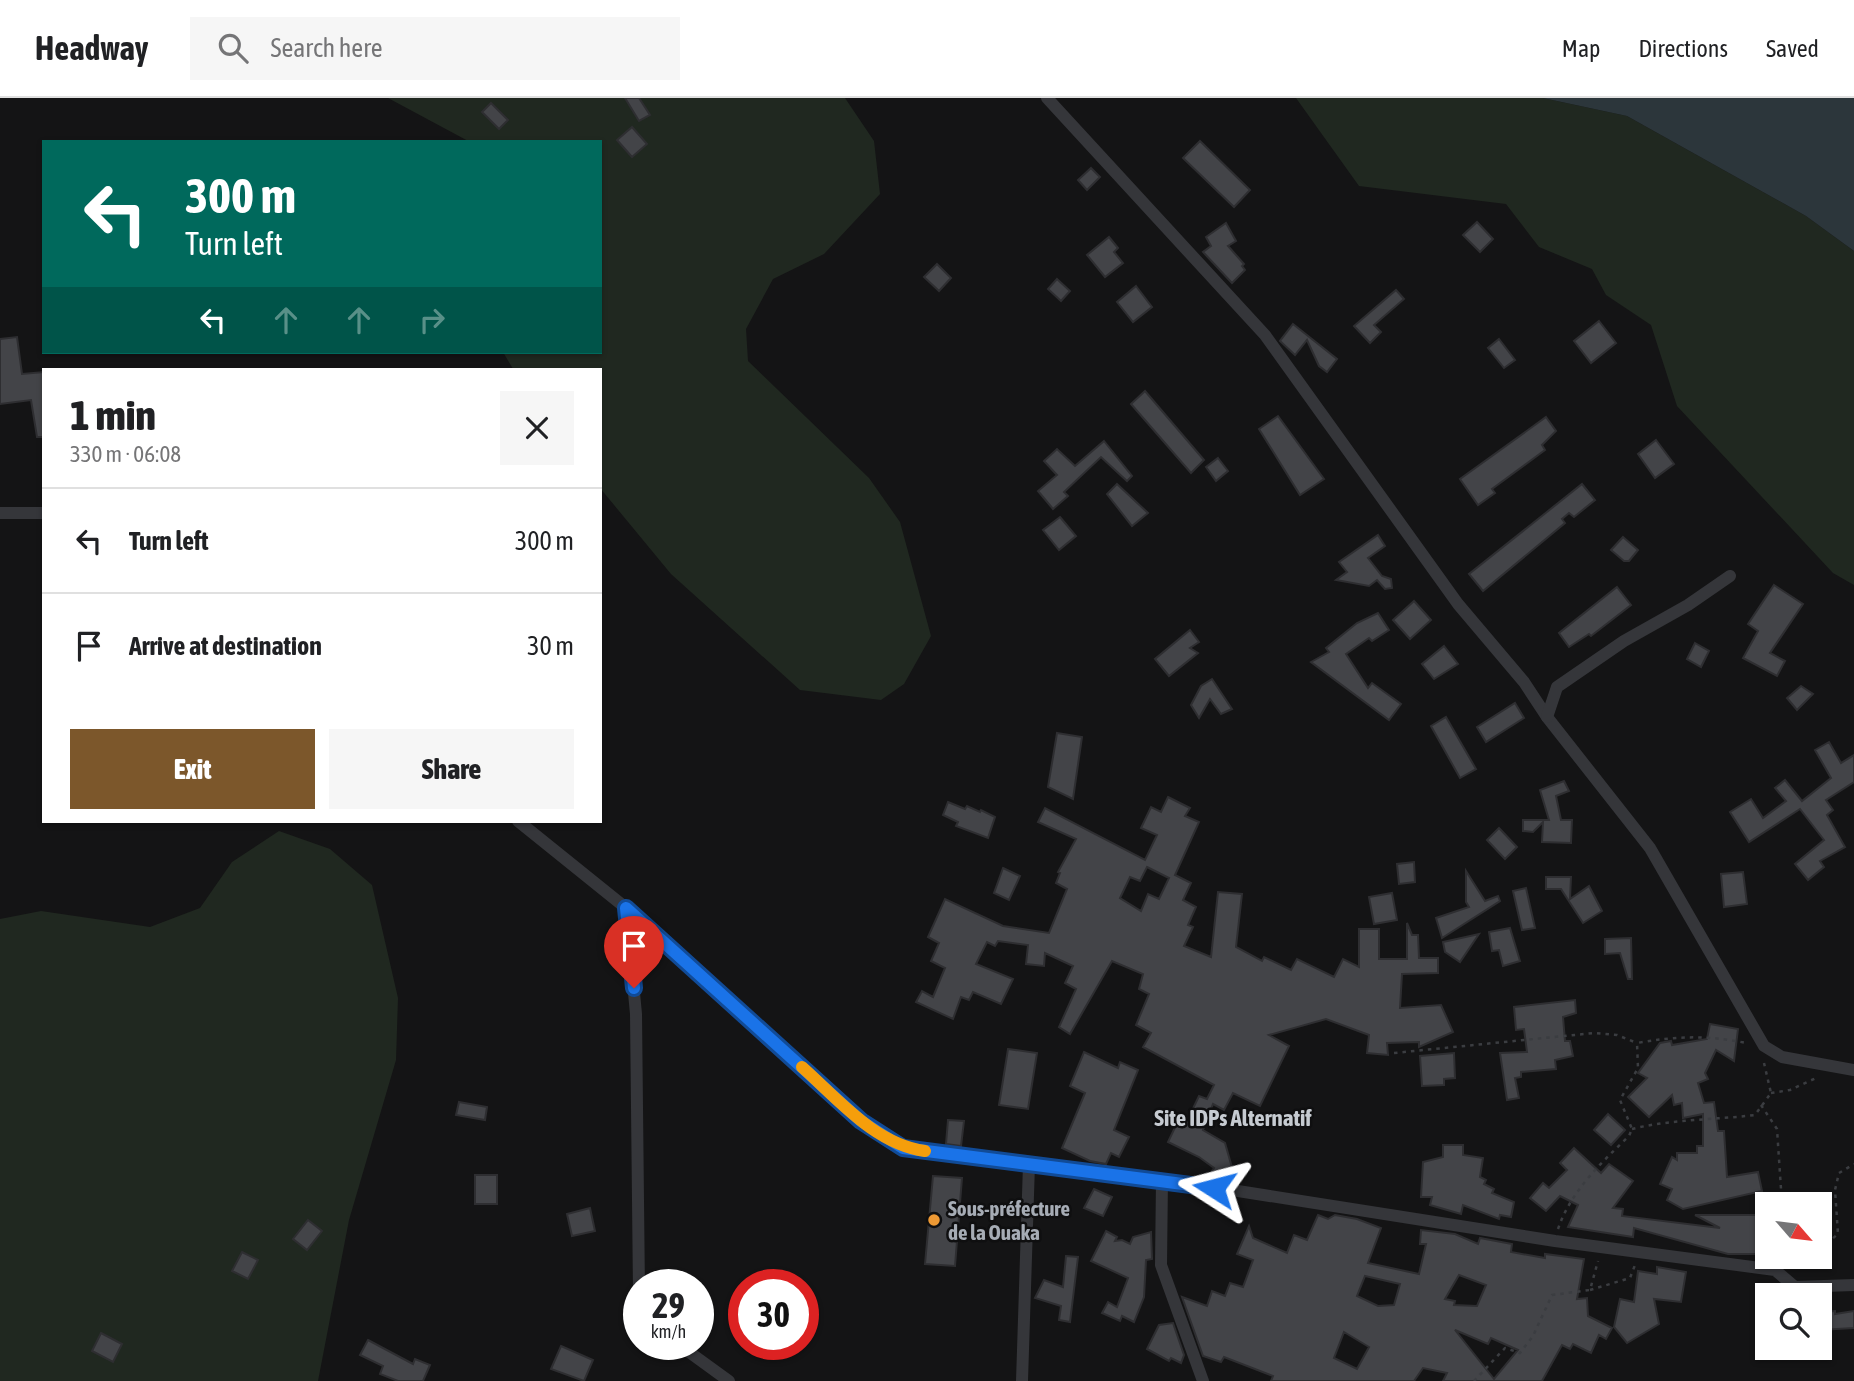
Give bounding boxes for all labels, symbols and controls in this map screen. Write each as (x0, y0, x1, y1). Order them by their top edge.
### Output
search box (190, 17, 680, 80)
text: Headway (35, 29, 148, 67)
icon: search (214, 29, 252, 67)
text: Search here (270, 33, 383, 63)
text: Map (1562, 35, 1600, 62)
text: Directions (1638, 35, 1728, 62)
text: Saved (1766, 35, 1819, 62)
text: 300 m (185, 167, 296, 223)
icon: left (70, 168, 161, 259)
text: Turn left (185, 225, 283, 262)
icon: left (194, 301, 232, 339)
icon: ahead (267, 301, 305, 339)
icon: ahead (340, 301, 378, 339)
icon: right (413, 301, 451, 339)
text: 1 min (70, 391, 156, 439)
button: close (500, 391, 574, 465)
text: 330 m · 06:08 (70, 441, 181, 467)
icon: left (70, 522, 108, 560)
text: Turn left (129, 526, 209, 556)
text: 300 m (515, 526, 574, 556)
icon: arrive (70, 627, 108, 665)
text: Arrive at destination (129, 631, 322, 661)
text: 30 m (527, 631, 574, 661)
button: Exit (70, 729, 315, 809)
button: Share (329, 729, 574, 809)
pin (604, 916, 664, 988)
icon: arrive (615, 927, 653, 965)
district label: Site IDPs Alternatif (1154, 1105, 1312, 1131)
position arrow (1177, 1151, 1251, 1225)
north arrow (1755, 1192, 1832, 1269)
map controls (1755, 1192, 1832, 1360)
place label: Sous-préfecture de la Ouaka (948, 1196, 1070, 1244)
marker: Sous-préfecture de la Ouaka (926, 1212, 942, 1228)
speed limit sign: 30 (728, 1269, 819, 1360)
button: search (1755, 1283, 1832, 1360)
text: 29 (652, 1285, 685, 1325)
text: km/h (651, 1321, 686, 1342)

